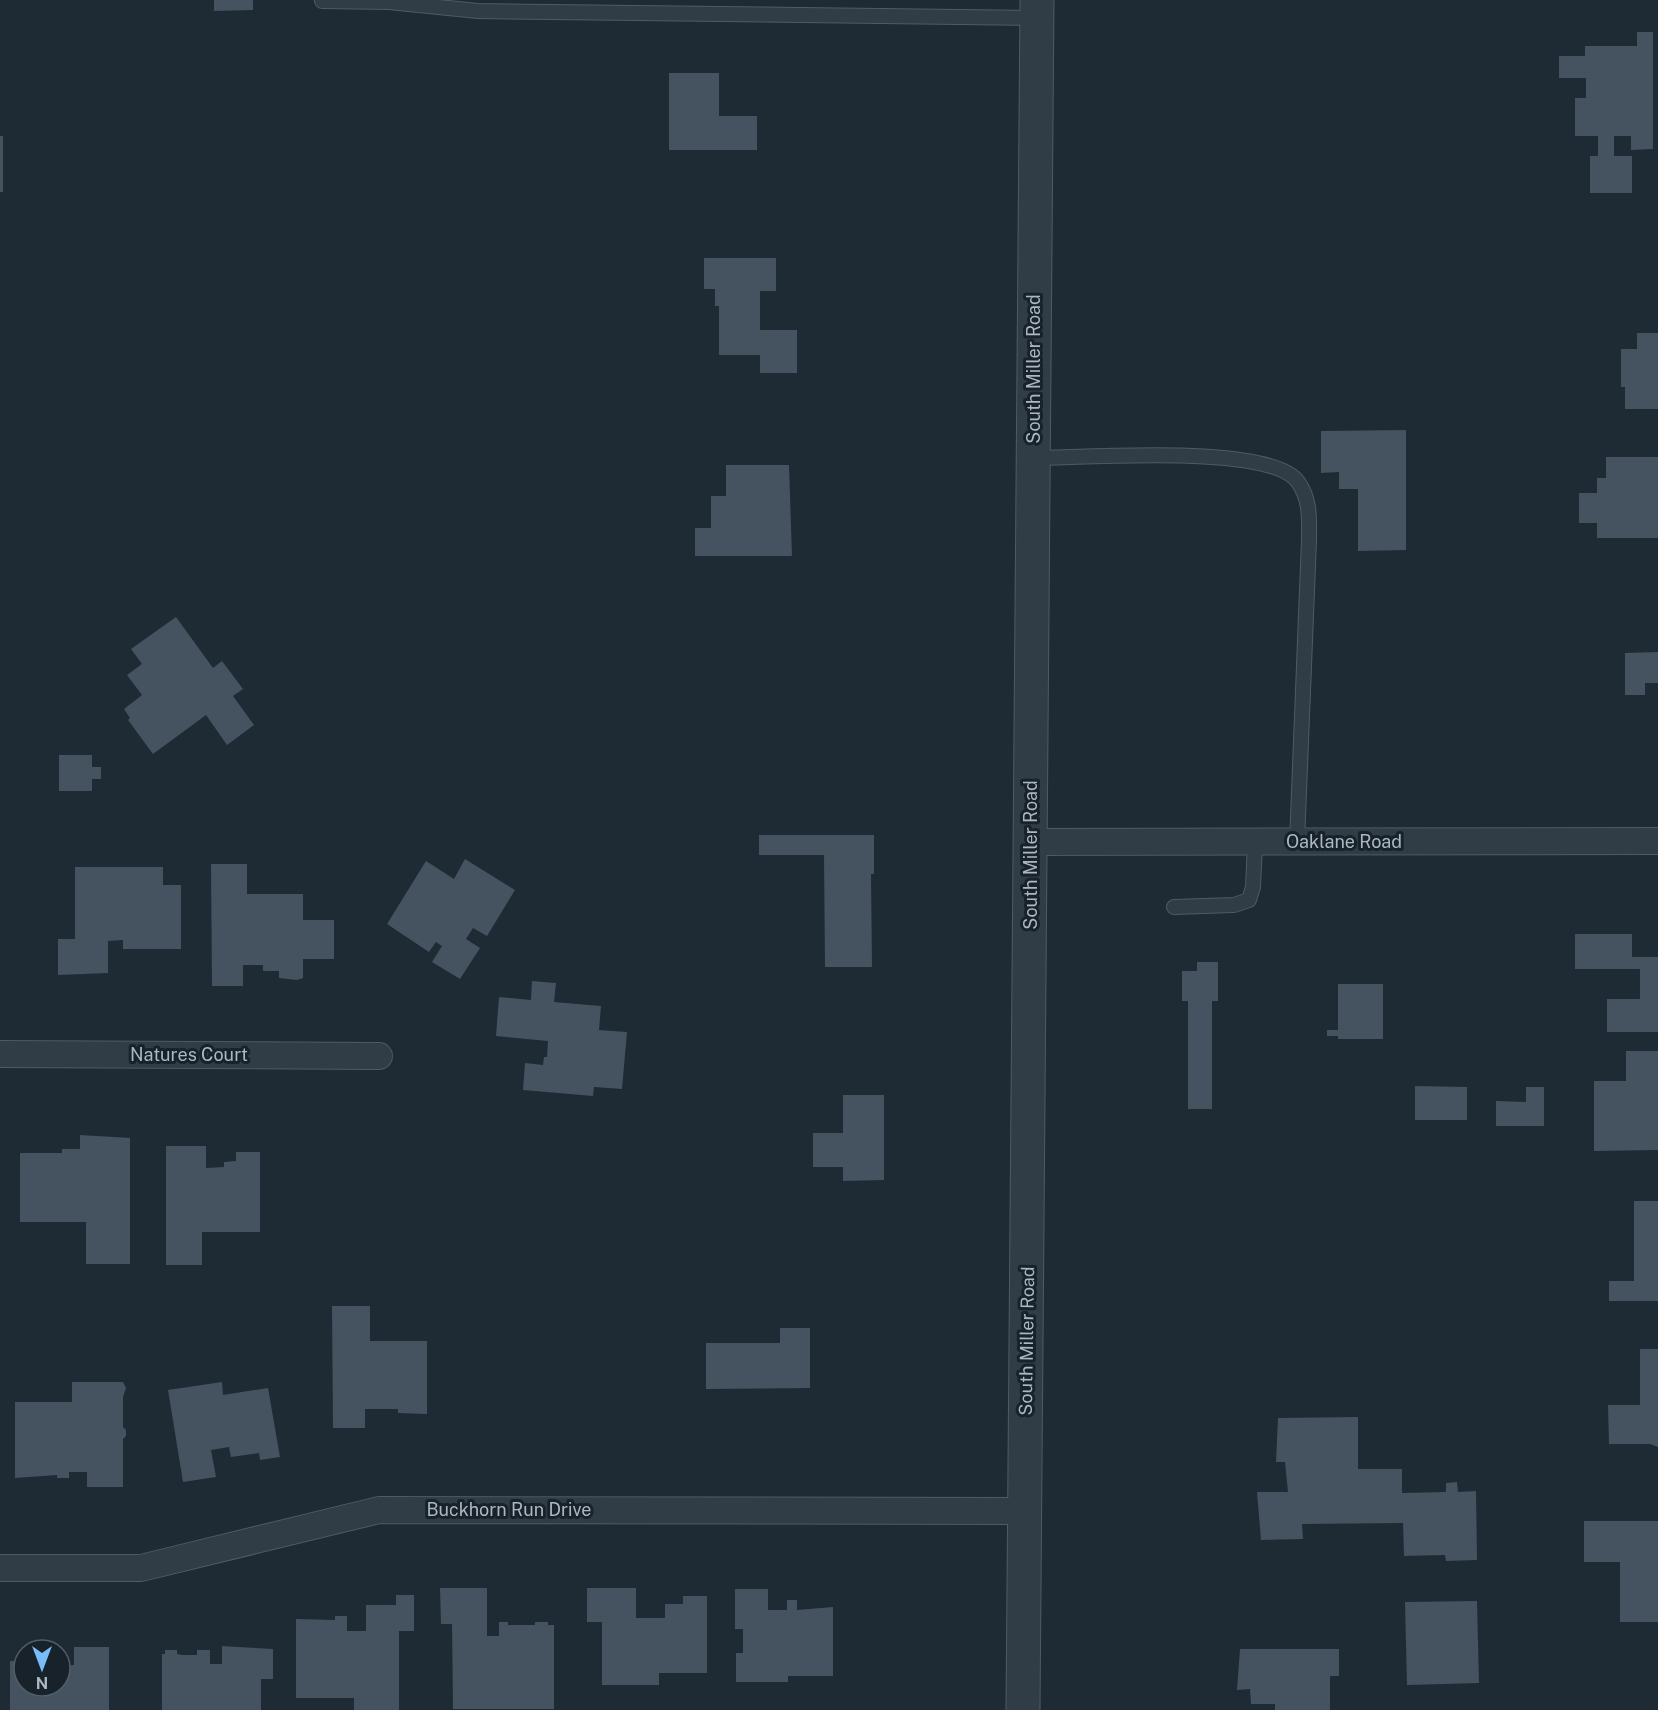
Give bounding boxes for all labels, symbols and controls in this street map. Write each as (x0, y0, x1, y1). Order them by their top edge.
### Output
street label: South Miller Road (1023, 294, 1044, 444)
street label: South Miller Road (1020, 780, 1041, 930)
street label: Oaklane Road (1286, 831, 1402, 852)
street label: Natures Court (130, 1044, 248, 1065)
street label: South Miller Road (1015, 1266, 1038, 1416)
street label: Buckhorn Run Drive (426, 1499, 592, 1520)
north arrow (12, 1638, 72, 1698)
text: N (36, 1673, 48, 1692)

